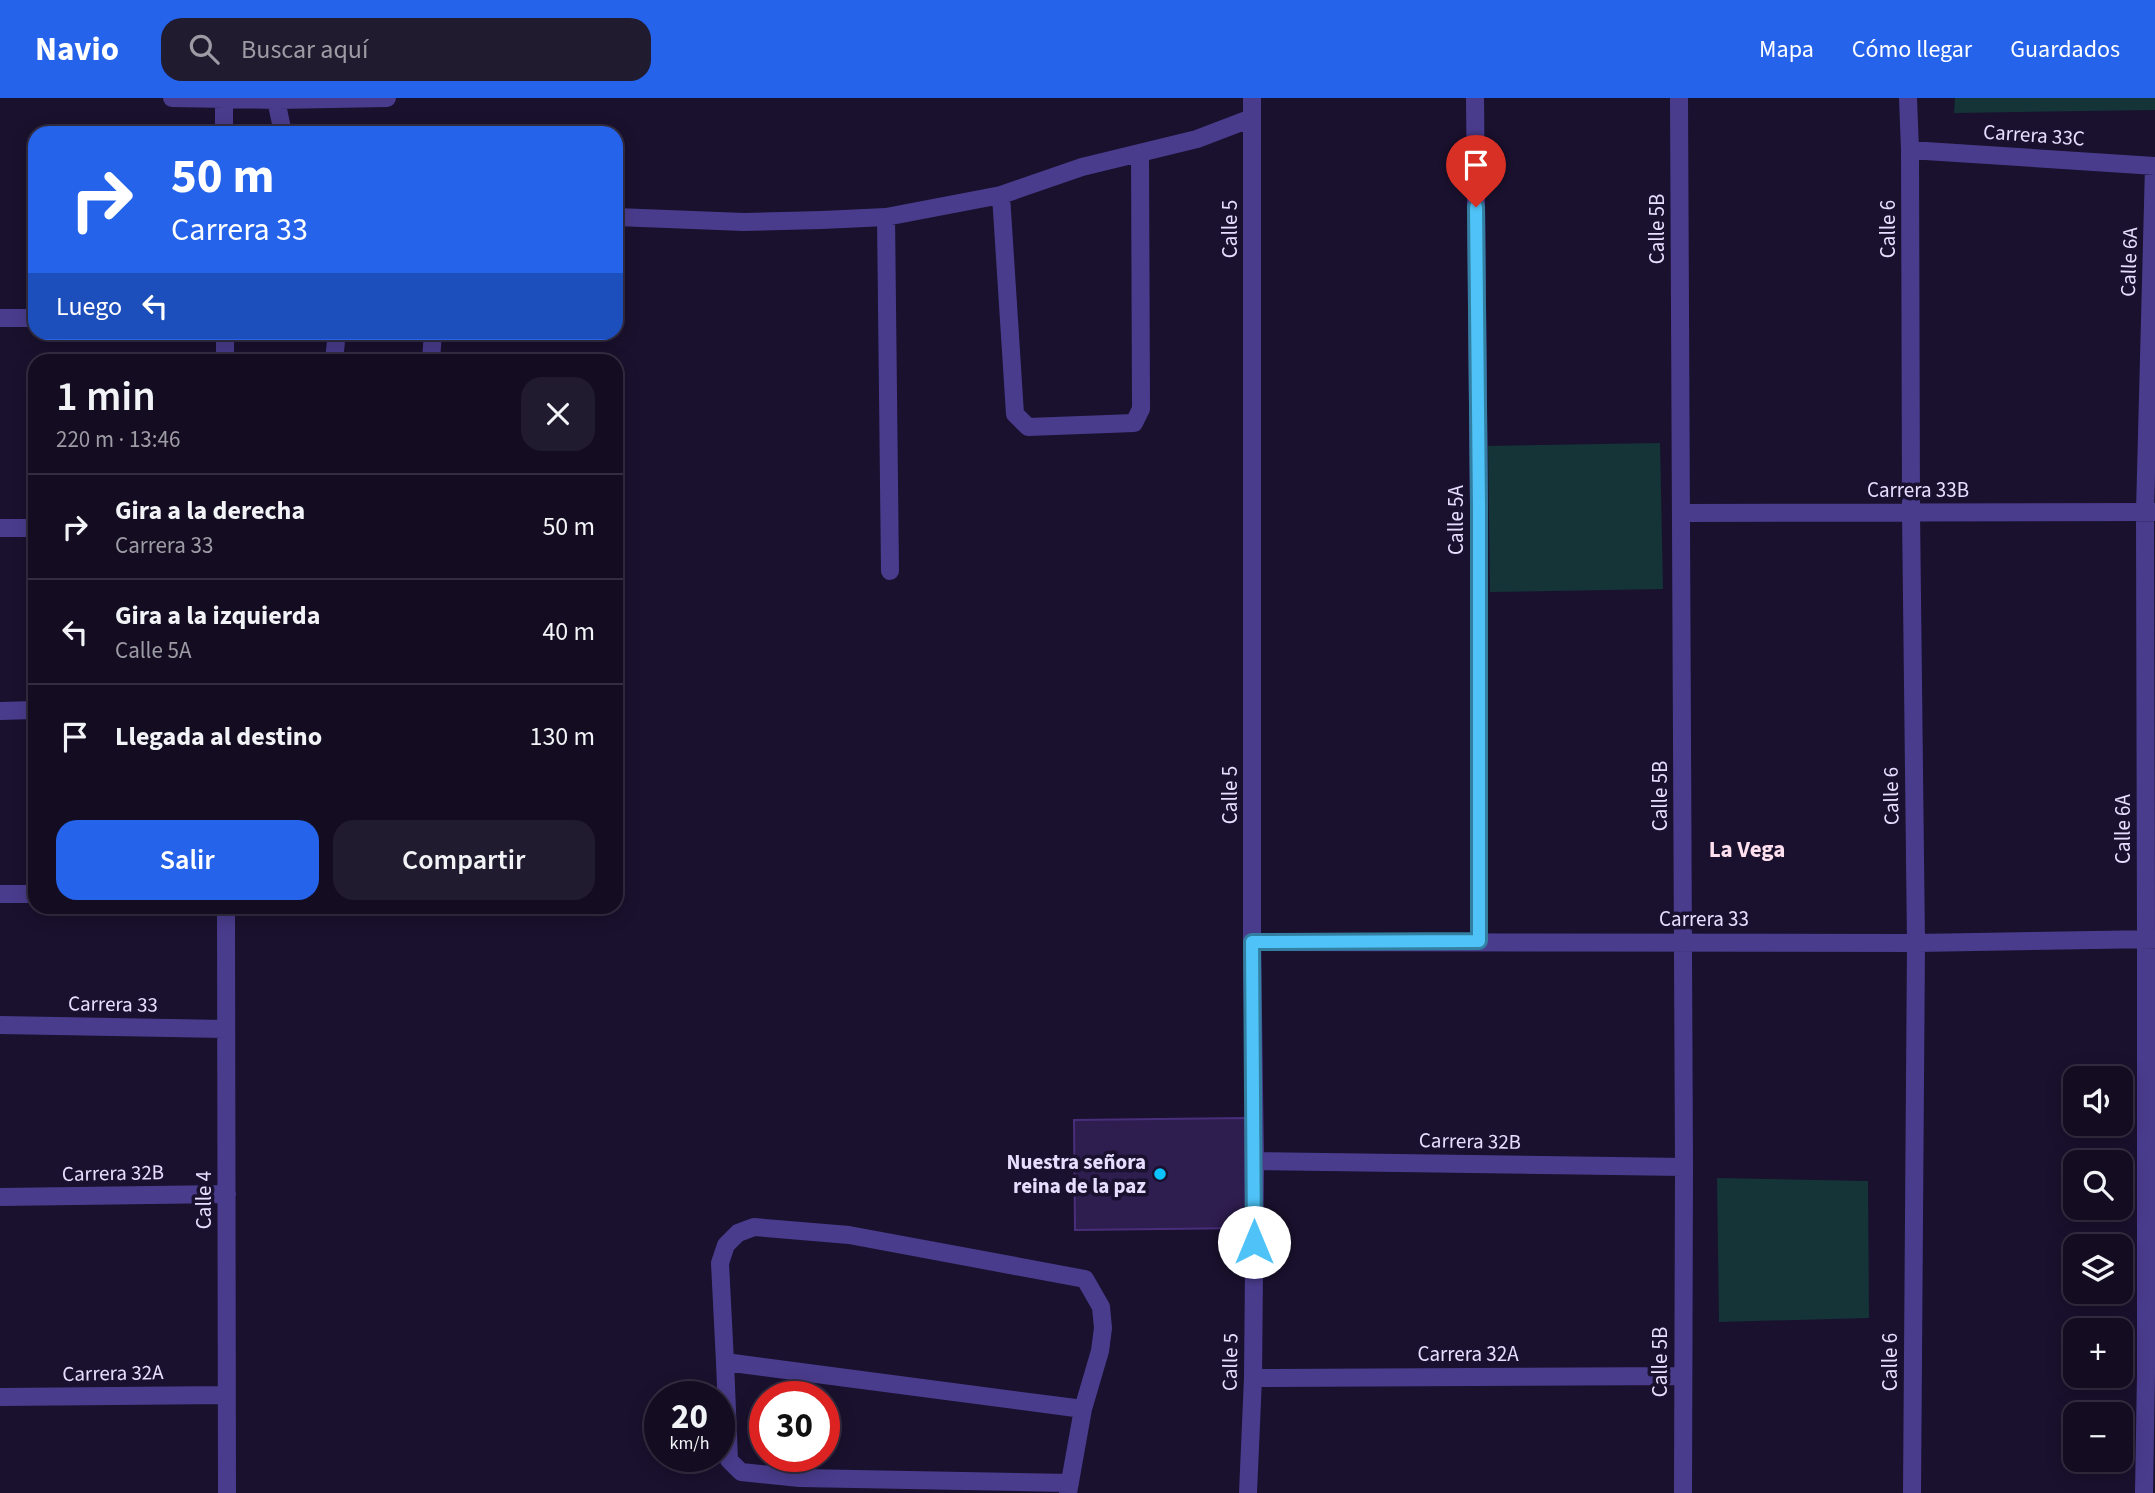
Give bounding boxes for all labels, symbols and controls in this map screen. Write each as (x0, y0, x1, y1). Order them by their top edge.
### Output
search box (161, 18, 651, 81)
text: Navio (35, 26, 119, 73)
icon: search (185, 30, 223, 68)
text: Buscar aquí (241, 31, 368, 68)
text: Mapa (1759, 32, 1814, 67)
text: Cómo llegar (1852, 32, 1972, 67)
text: Guardados (2010, 32, 2120, 67)
street label: Carrera 33C (1982, 116, 2086, 154)
pin (1446, 135, 1506, 207)
text: 50 m (171, 142, 275, 212)
icon: arrive (1457, 146, 1495, 184)
icon: right (56, 154, 147, 245)
street label: Calle 5B (1642, 194, 1672, 264)
street label: Calle 5 (1215, 200, 1245, 258)
street label: Calle 6 (1873, 200, 1903, 258)
text: Carrera 33 (171, 207, 308, 253)
street label: Calle 6A (2113, 226, 2145, 297)
icon: left (136, 287, 174, 325)
text: Luego (56, 288, 122, 325)
text: 1 min (56, 367, 156, 427)
button: close (521, 377, 595, 451)
text: 220 m · 13:46 (56, 423, 180, 456)
street label: Carrera 33B (1867, 475, 1969, 505)
street label: Calle 5A (1441, 485, 1471, 555)
text: Gira a la derecha (115, 492, 305, 529)
icon: right (56, 508, 94, 546)
text: 50 m (542, 508, 595, 545)
text: Carrera 33 (115, 529, 213, 562)
text: Gira a la izquierda (115, 597, 320, 634)
icon: left (56, 613, 94, 651)
text: 40 m (542, 613, 595, 650)
text: Calle 5A (115, 634, 191, 667)
icon: arrive (56, 718, 94, 756)
text: Llegada al destino (115, 718, 322, 755)
text: 130 m (529, 718, 595, 755)
street label: Calle 5B (1645, 761, 1675, 831)
street label: Calle 5 (1215, 766, 1245, 824)
street label: Calle 6 (1875, 767, 1907, 825)
street label: Calle 6A (2108, 794, 2138, 864)
button: Salir (56, 820, 319, 900)
button: Compartir (333, 820, 595, 900)
district label: La Vega (1709, 833, 1785, 866)
street label: Carrera 33 (1659, 904, 1749, 934)
street label: Carrera 33 (68, 988, 158, 1020)
map controls (2063, 1066, 2133, 1472)
button: sound (2063, 1066, 2133, 1136)
street label: Carrera 32B (1419, 1125, 1521, 1157)
place label: Nuestra señora reina de la paz (1007, 1147, 1146, 1201)
button: search (2063, 1150, 2133, 1220)
street label: Carrera 32B (62, 1157, 164, 1189)
marker: Nuestra señora reina de la paz (1152, 1166, 1168, 1182)
street label: Calle 4 (189, 1171, 219, 1229)
position arrow (1217, 1205, 1291, 1279)
button: layers (2063, 1234, 2133, 1304)
button: + (2063, 1318, 2133, 1388)
street label: Calle 5B (1645, 1327, 1675, 1397)
street label: Calle 5 (1214, 1333, 1246, 1391)
street label: Calle 6 (1875, 1333, 1905, 1391)
street label: Carrera 32A (1417, 1339, 1519, 1369)
street label: Carrera 32A (62, 1357, 164, 1389)
speed limit sign: 30 (749, 1381, 840, 1472)
text: 20 (671, 1392, 708, 1442)
button: − (2063, 1402, 2133, 1472)
text: km/h (670, 1431, 709, 1456)

